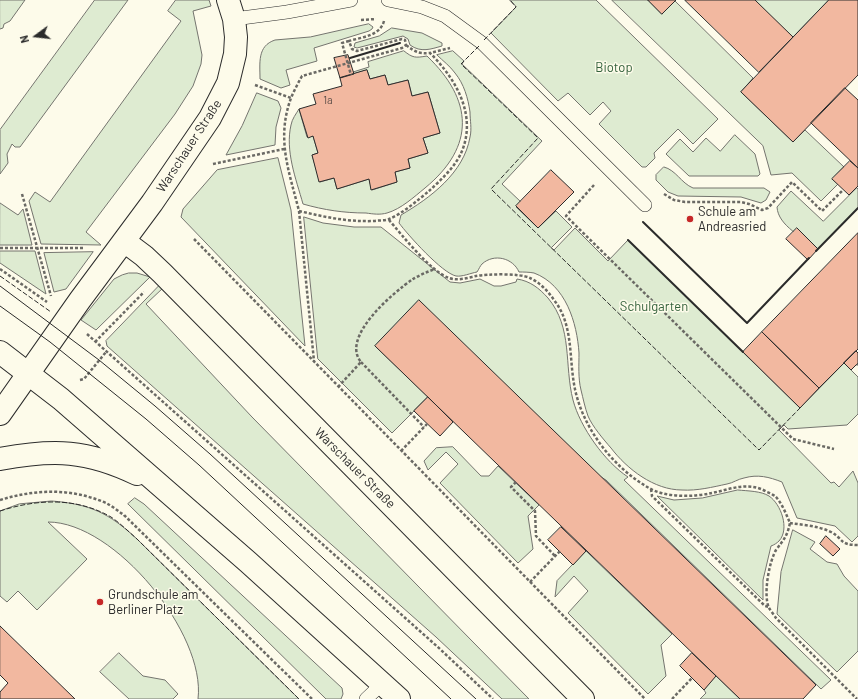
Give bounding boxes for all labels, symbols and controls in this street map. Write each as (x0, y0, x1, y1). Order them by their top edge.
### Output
north arrow (16, 16, 56, 56)
text: N (17, 34, 31, 44)
park label: Biotop (595, 60, 633, 76)
house number: 1a (323, 93, 333, 107)
street label: Warschauer Straße (153, 97, 225, 195)
place label: Schule am Andreasried (698, 204, 766, 235)
marker: Schule am Andreasried (685, 214, 695, 224)
park label: Schulgarten (620, 299, 688, 315)
street label: Warschauer Straße (311, 424, 399, 512)
place label: Grundschule am Berliner Platz (108, 587, 199, 618)
marker: Grundschule am Berliner Platz (95, 597, 105, 607)

